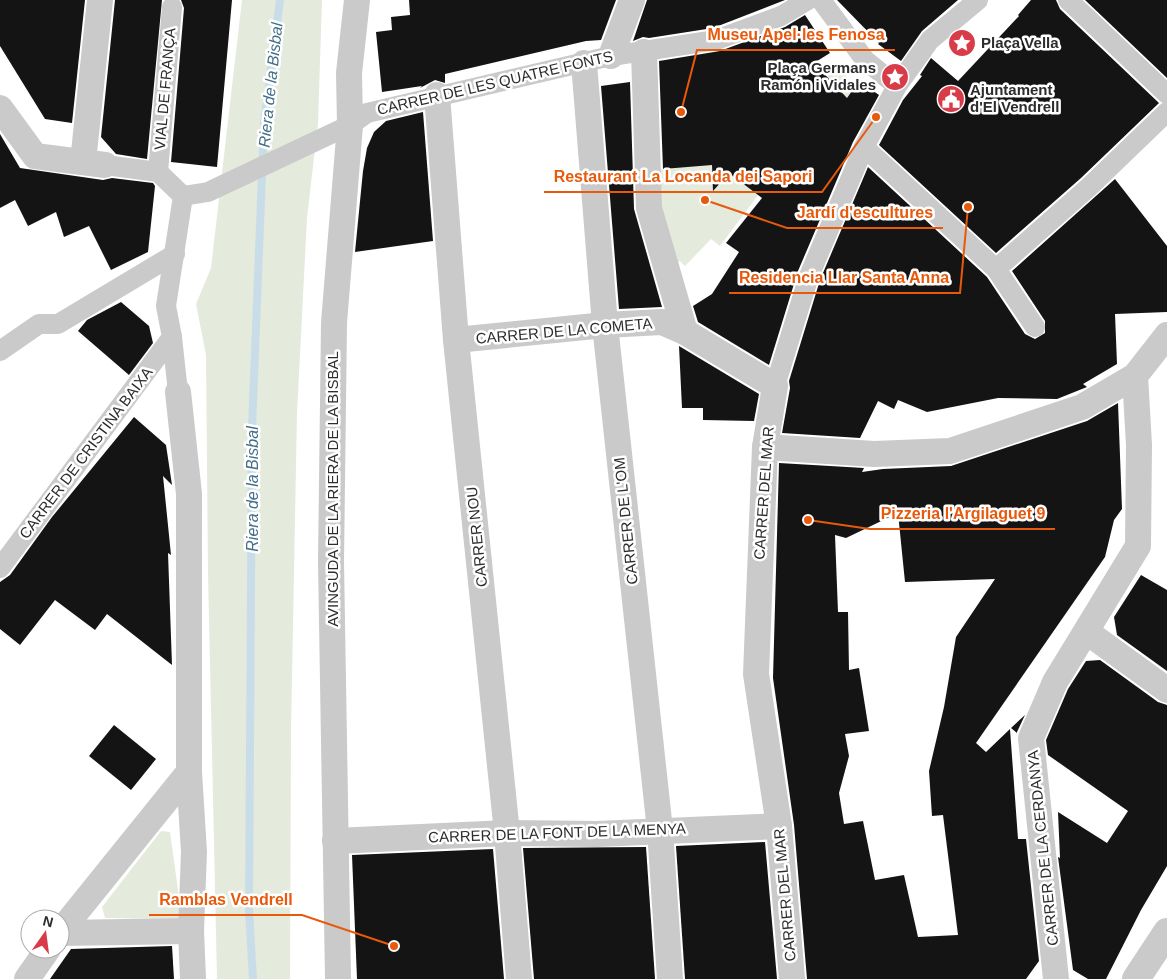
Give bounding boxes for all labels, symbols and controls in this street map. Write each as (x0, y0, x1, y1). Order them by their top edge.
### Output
callout: Museu Apel·les Fenosa (697, 19, 895, 50)
water label: Riera de la Bisbal (255, 21, 286, 148)
text: Museu Apel·les Fenosa (707, 26, 885, 43)
street label: VIAL DE FRANÇA (151, 27, 178, 151)
place icon: Plaça Vella (947, 28, 977, 58)
place label: Plaça Vella (981, 34, 1059, 51)
street label: CARRER DE LES QUATRE FONTS (375, 47, 614, 118)
place label: Plaça Germans Ramón i Vidales (760, 59, 876, 93)
place icon: Plaça Germans Ramón i Vidales (880, 62, 910, 92)
place label: Ajuntament d'El Vendrell (970, 81, 1059, 115)
public building icon: Ajuntament d'El Vendrell (936, 84, 966, 114)
callout: Restaurant La Locanda dei Sapori (544, 161, 822, 192)
text: Restaurant La Locanda dei Sapori (554, 168, 812, 185)
callout: Jardí d'escultures (787, 197, 943, 228)
text: Jardí d'escultures (797, 204, 933, 221)
callout: Residencia Llar Santa Anna (729, 262, 960, 293)
text: Residencia Llar Santa Anna (739, 269, 949, 286)
street label: CARRER DE LA COMETA (475, 314, 653, 347)
street label: AVINGUDA DE LA RIERA DE LA BISBAL (324, 351, 341, 627)
street label: CARRER DE CRISTINA BAIXA (16, 364, 156, 542)
water label: Riera de la Bisbal (244, 426, 261, 552)
street label: CARRER DEL MAR (750, 426, 777, 560)
street label: CARRER DE L'OM (610, 457, 641, 586)
street label: CARRER NOU (463, 486, 490, 588)
callout: Pizzeria l'Argilaguet 9 (870, 498, 1055, 529)
text: Pizzeria l'Argilaguet 9 (881, 505, 1045, 522)
street label: CARRER DE LA CERDANYA (1024, 749, 1061, 947)
street label: CARRER DE LA FONT DE LA MENYA (428, 820, 686, 845)
street label: CARRER DEL MAR (770, 828, 799, 962)
callout: Ramblas Vendrell (149, 884, 302, 915)
text: Ramblas Vendrell (159, 891, 293, 908)
north arrow (20, 909, 70, 959)
text: N (41, 912, 55, 930)

